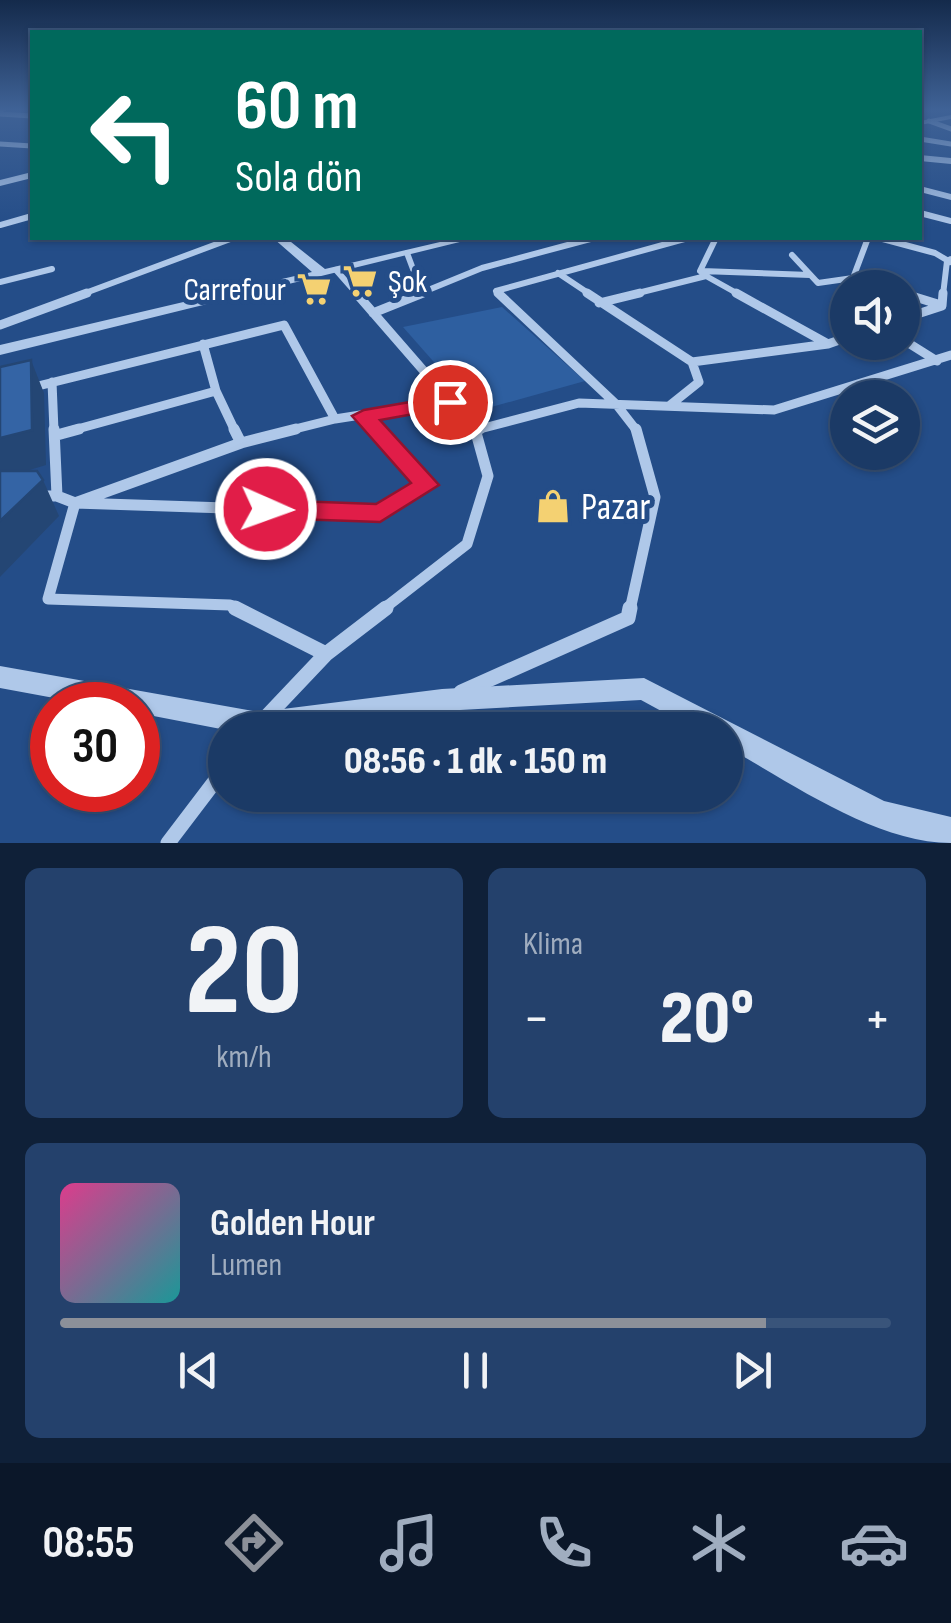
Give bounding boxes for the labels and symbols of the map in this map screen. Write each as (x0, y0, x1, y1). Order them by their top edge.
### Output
supermarket icon: Şok (341, 262, 379, 300)
place label: Şok (388, 263, 427, 302)
supermarket icon: Carrefour (295, 270, 333, 308)
place label: Carrefour (184, 271, 286, 310)
pin (408, 360, 493, 445)
position arrow (214, 457, 318, 561)
place label: Pazar (581, 485, 650, 530)
shop icon: Pazar (534, 487, 572, 525)
speed limit sign: 30 (30, 682, 160, 812)

